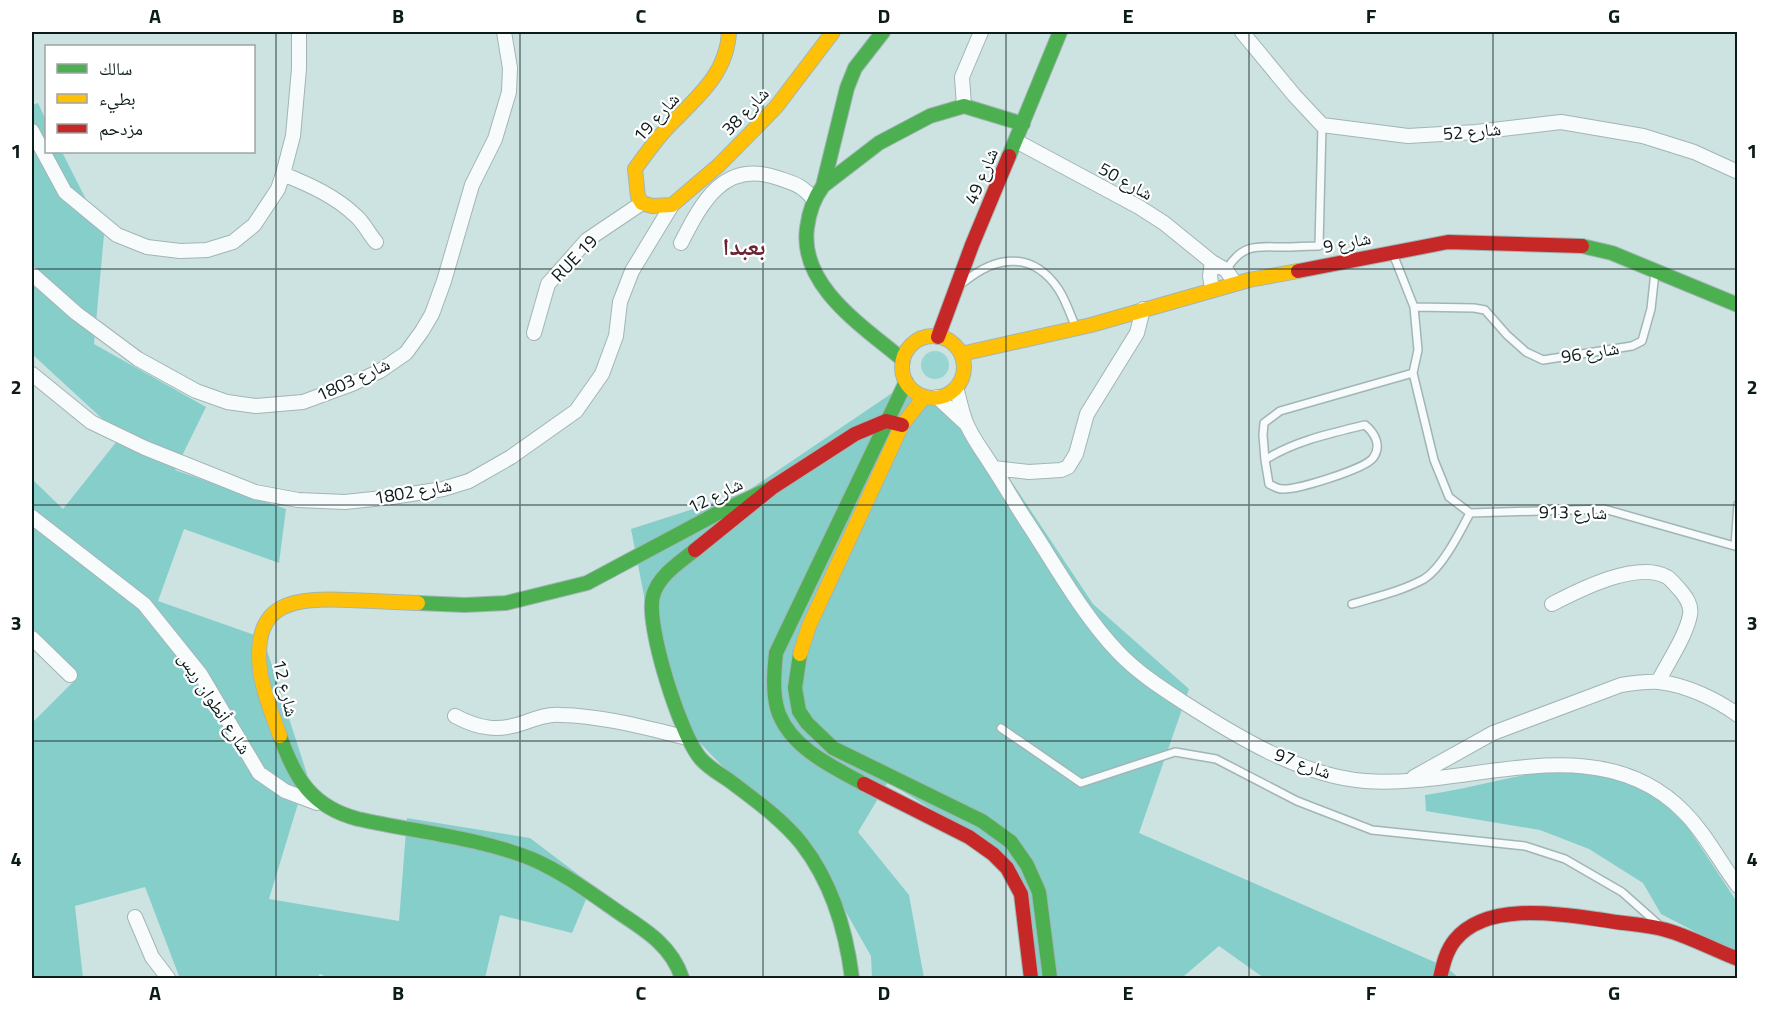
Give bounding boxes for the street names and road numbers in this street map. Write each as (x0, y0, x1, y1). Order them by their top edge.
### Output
street label: شارع 38 (715, 81, 775, 141)
street label: شارع 19 (626, 86, 686, 148)
street label: شارع 52 (1442, 115, 1502, 147)
street label: شارع 49 (957, 144, 1005, 208)
street label: شارع 50 (1094, 155, 1158, 207)
street label: شارع 9 (1321, 224, 1373, 260)
street label: RUE 19 (545, 228, 603, 288)
street label: شارع 96 (1559, 334, 1621, 370)
street label: شارع 1803 (312, 350, 394, 408)
street label: شارع 12 (683, 470, 747, 520)
street label: شارع 1802 (372, 471, 454, 511)
street label: شارع 913 (1539, 498, 1607, 526)
street label: شارع أنطوان ريس (172, 646, 258, 760)
street label: شارع 12 (266, 657, 306, 719)
street label: شارع 97 (1271, 740, 1335, 786)

